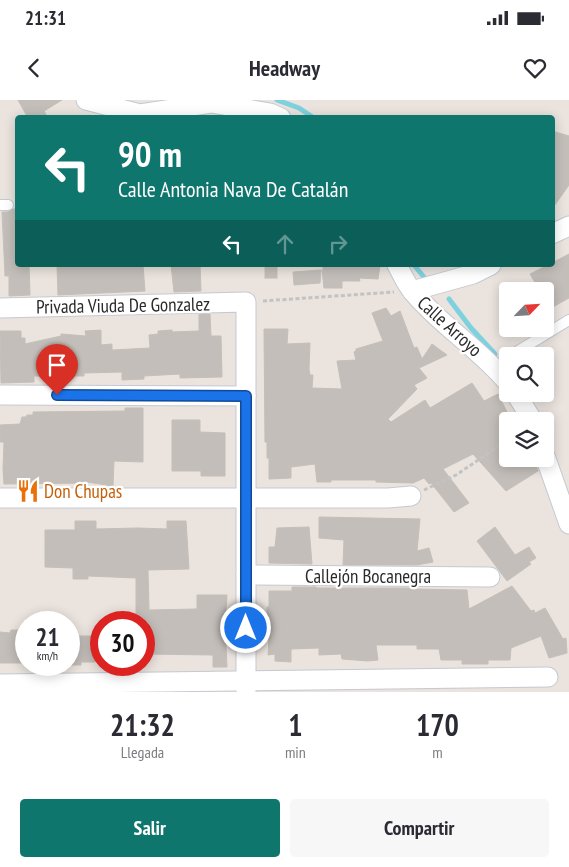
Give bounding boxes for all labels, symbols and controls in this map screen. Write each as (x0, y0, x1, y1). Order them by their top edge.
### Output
text: 21:31 (25, 6, 66, 30)
icon: back (20, 54, 48, 82)
text: Headway (249, 54, 320, 82)
icon: heart (521, 54, 549, 82)
text: 90 m (118, 131, 182, 177)
icon: left (35, 135, 100, 200)
text: Calle Antonia Nava De Catalán (118, 175, 348, 203)
icon: left (218, 230, 246, 258)
icon: ahead (271, 230, 299, 258)
icon: right (324, 230, 352, 258)
north arrow (499, 282, 554, 338)
map controls (499, 282, 554, 467)
street label: Privada Viuda De Gonzalez (36, 291, 210, 319)
street label: Calle Arroyo (413, 291, 487, 361)
pin (36, 344, 78, 395)
button: search (499, 347, 554, 402)
icon: arrive (43, 351, 71, 379)
button: layers (499, 412, 554, 467)
restaurant icon: Don Chupas (15, 478, 41, 504)
place label: Don Chupas (44, 479, 122, 503)
street label: Callejón Bocanegra (305, 564, 431, 588)
position arrow (219, 601, 271, 653)
speed limit sign: 30 (90, 611, 155, 676)
text: 21 (36, 621, 59, 653)
text: km/h (37, 648, 58, 663)
text: 21:32 (110, 705, 175, 744)
text: 1 (288, 705, 303, 744)
text: 170 (416, 705, 459, 744)
text: Llegada (121, 742, 164, 762)
text: min (285, 742, 306, 762)
text: m (432, 742, 443, 762)
button: Salir (20, 799, 280, 857)
button: Compartir (290, 799, 549, 857)

